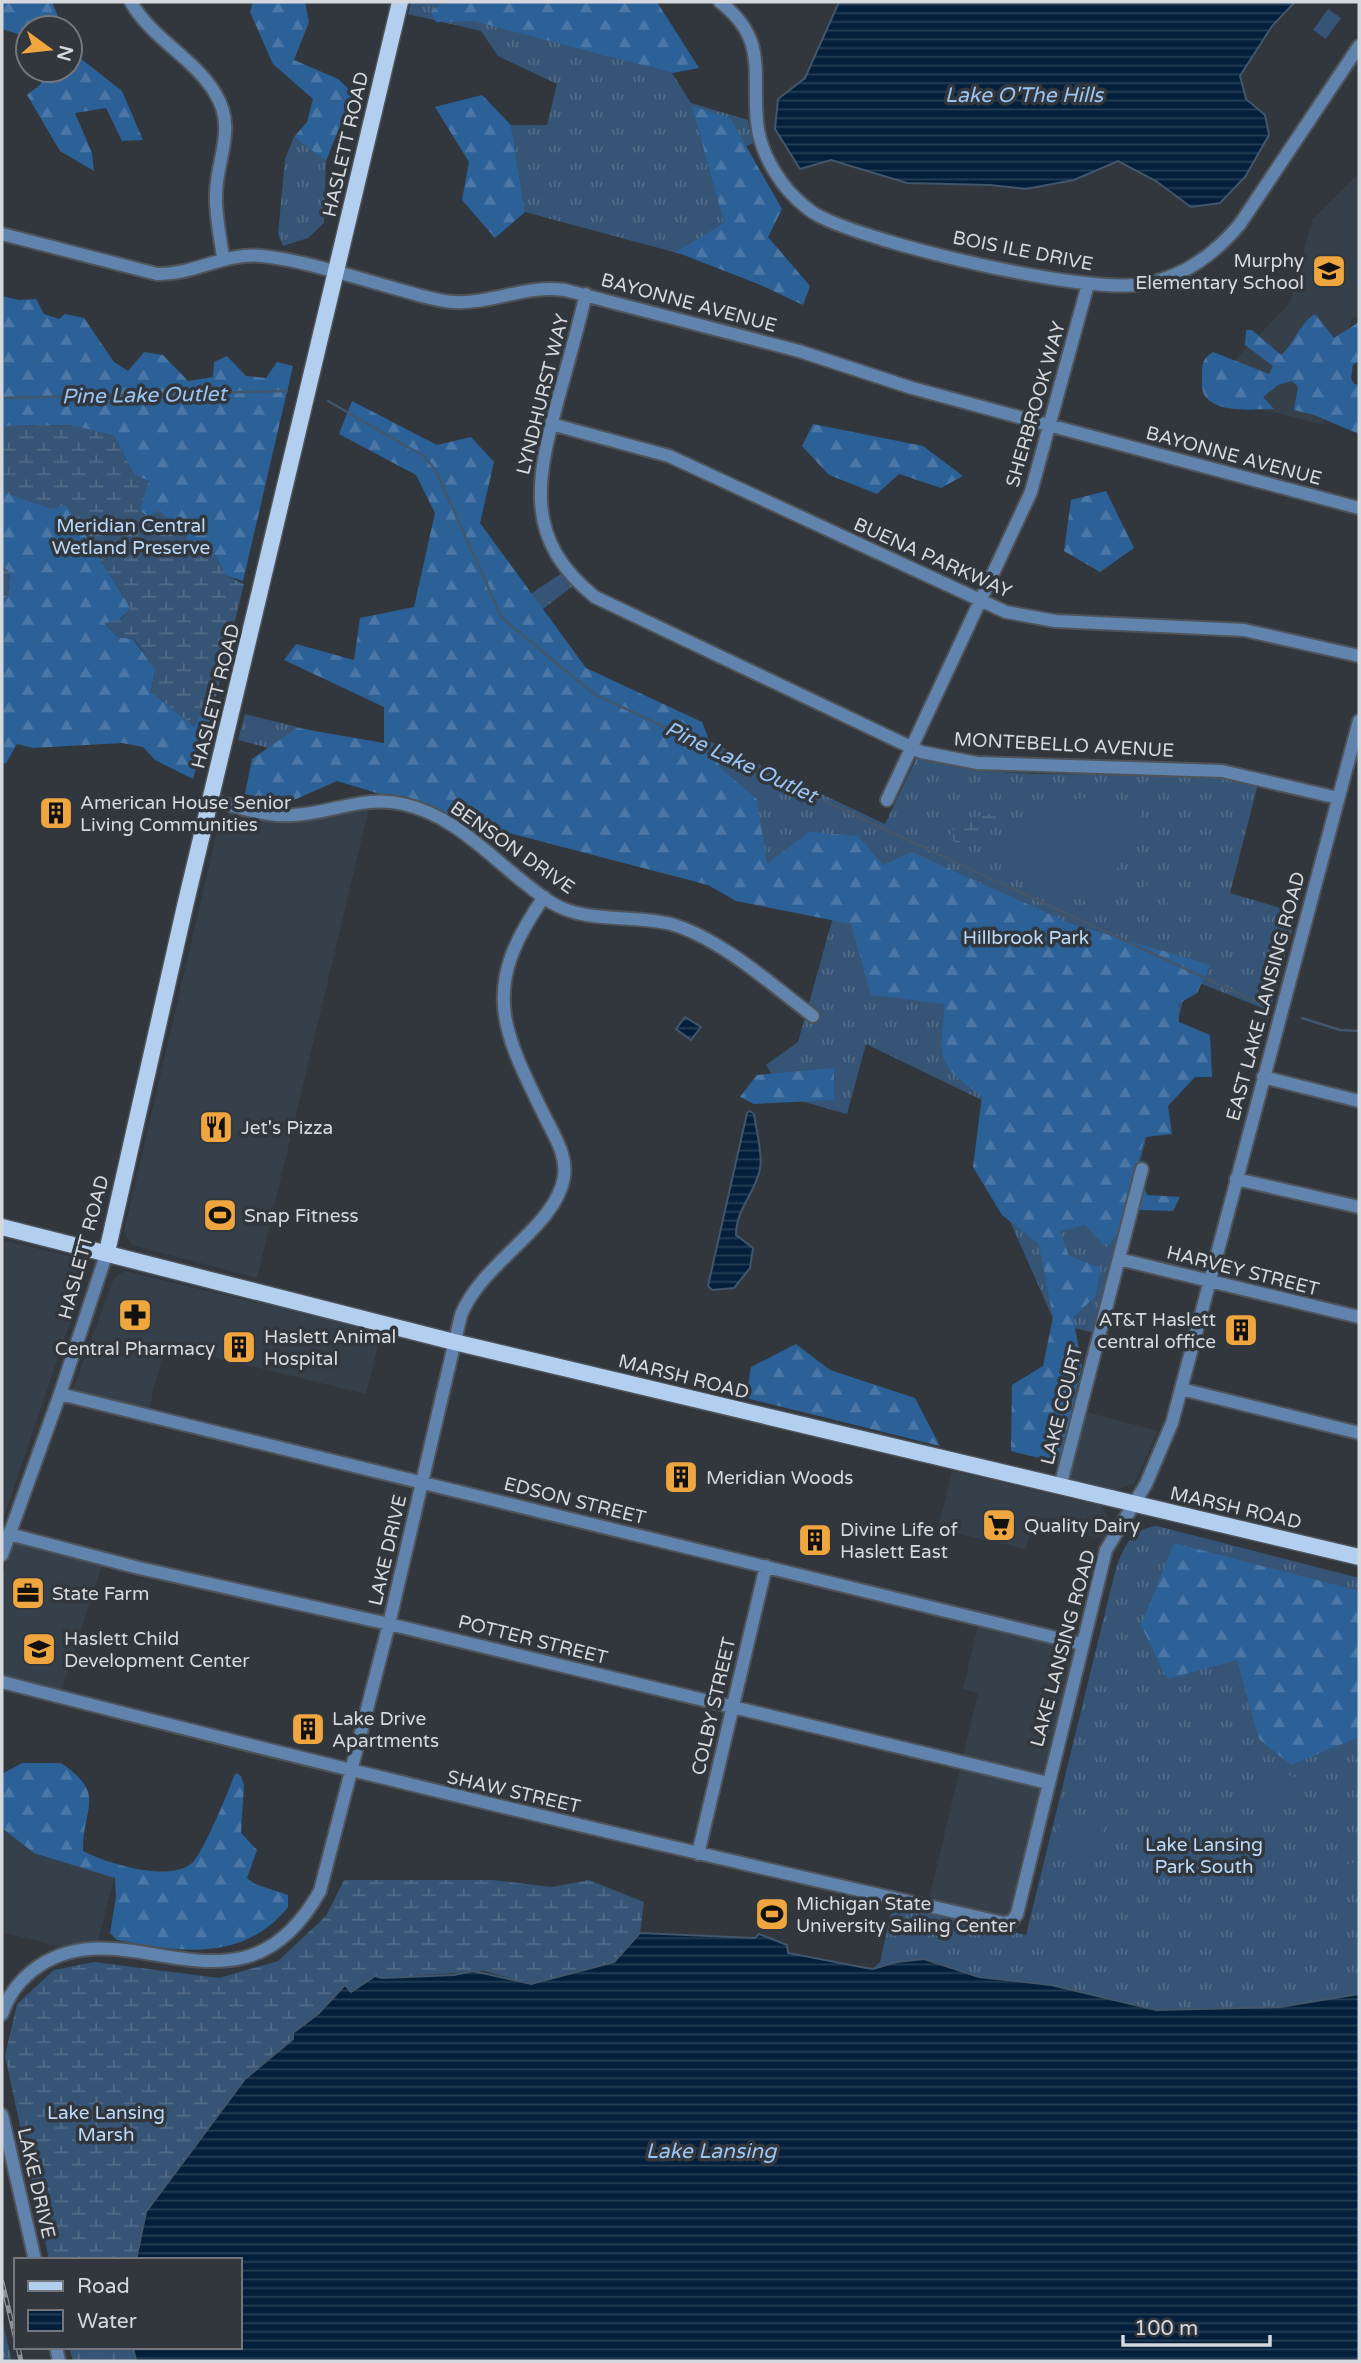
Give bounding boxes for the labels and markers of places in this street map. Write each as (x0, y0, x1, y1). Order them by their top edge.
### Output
place label: Murphy Elementary School (1135, 250, 1304, 294)
school or university icon: Murphy Elementary School (1310, 252, 1348, 290)
place label: American House Senior Living Communities (80, 792, 292, 836)
building icon: American House Senior Living Communities (37, 794, 75, 832)
restaurant icon: Jet's Pizza (197, 1108, 235, 1146)
place label: Jet's Pizza (241, 1117, 333, 1139)
sports icon: Snap Fitness (201, 1196, 239, 1234)
place label: Snap Fitness (244, 1205, 359, 1227)
pharmacy icon: Central Pharmacy (116, 1296, 154, 1334)
place label: AT&T Haslett central office (1097, 1309, 1216, 1353)
building icon: AT&T Haslett central office (1222, 1311, 1260, 1349)
place label: Haslett Animal Hospital (264, 1326, 396, 1370)
building icon: Haslett Animal Hospital (220, 1328, 258, 1366)
place label: Central Pharmacy (55, 1338, 215, 1360)
building icon: Meridian Woods (662, 1458, 700, 1496)
place label: Meridian Woods (706, 1467, 853, 1489)
supermarket icon: Quality Dairy (980, 1506, 1018, 1544)
place label: Quality Dairy (1024, 1515, 1140, 1537)
place label: Divine Life of Haslett East (840, 1519, 958, 1563)
building icon: Divine Life of Haslett East (796, 1521, 834, 1559)
office icon: State Farm (9, 1574, 47, 1612)
place label: State Farm (52, 1583, 149, 1605)
place label: Haslett Child Development Center (64, 1628, 250, 1672)
school or university icon: Haslett Child Development Center (20, 1630, 58, 1668)
place label: Lake Drive Apartments (332, 1708, 439, 1752)
building icon: Lake Drive Apartments (289, 1710, 327, 1748)
place label: Michigan State University Sailing Center (796, 1893, 1016, 1937)
sports icon: Michigan State University Sailing Center (753, 1895, 791, 1933)

